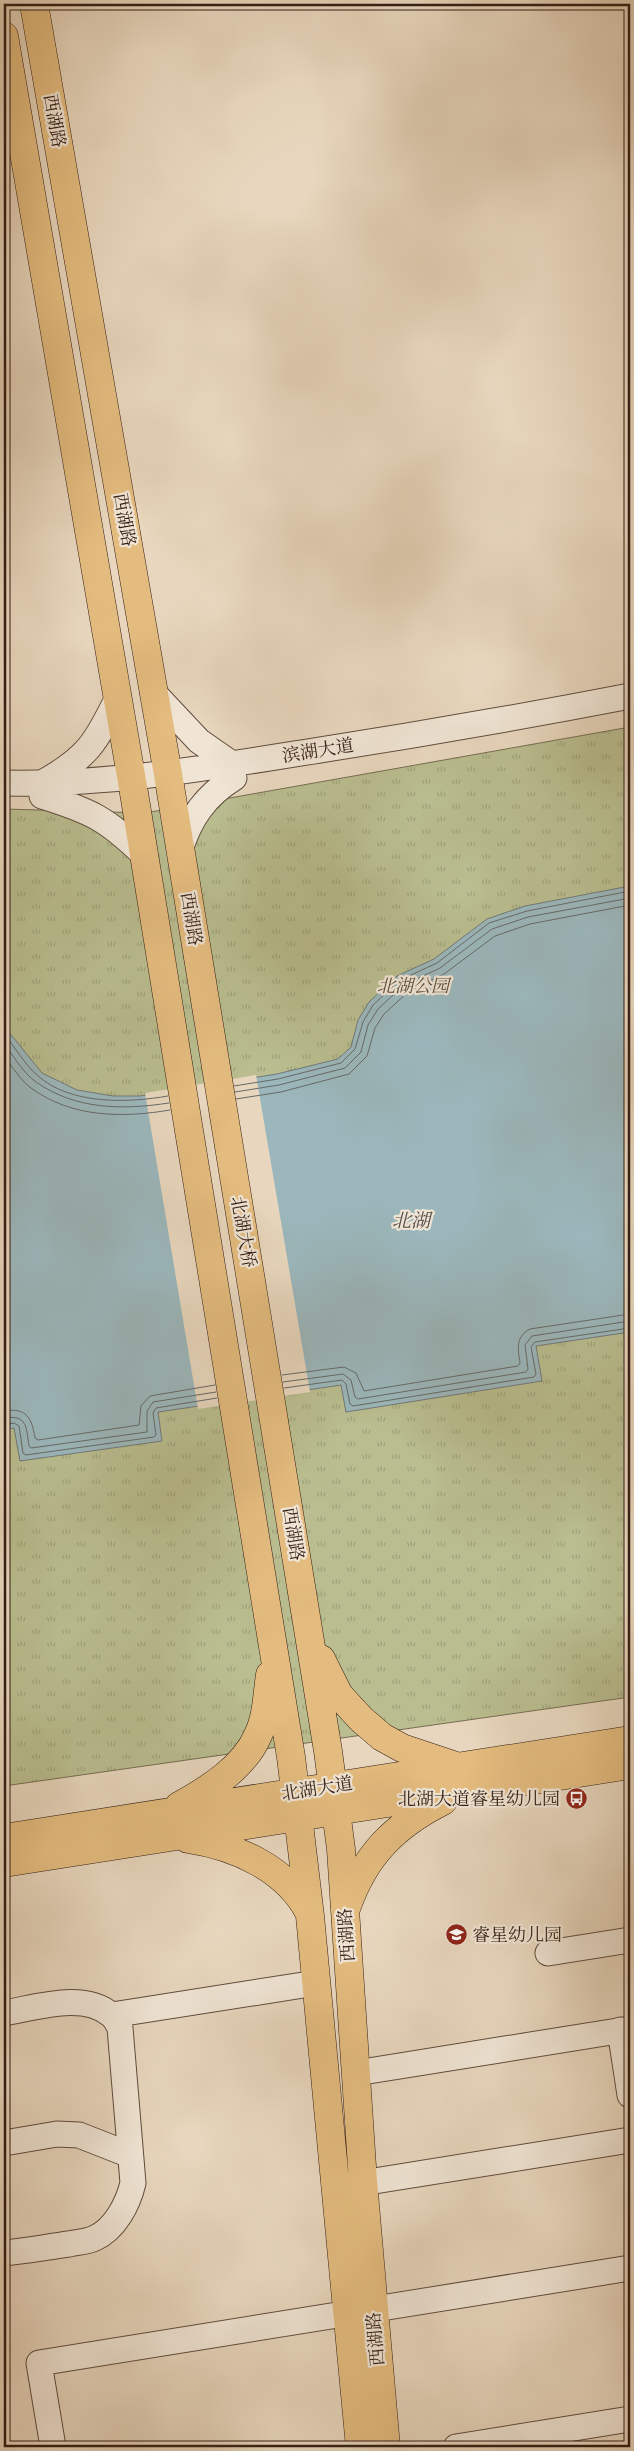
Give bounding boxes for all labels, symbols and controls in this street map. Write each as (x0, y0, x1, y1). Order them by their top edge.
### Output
street label: 西湖路 (38, 92, 70, 150)
street label: 西湖路 (108, 491, 140, 549)
street label: 滨湖大道 (281, 734, 355, 768)
street label: 西湖路 (175, 891, 207, 947)
park label: 北湖公园 (377, 975, 452, 998)
street label: 北湖大桥 (225, 1195, 261, 1269)
water label: 北湖 (392, 1209, 433, 1233)
street label: 西湖路 (277, 1506, 309, 1562)
street label: 北湖大道 (280, 1772, 354, 1806)
bus stop icon: 北湖大道睿星幼儿园 (564, 1787, 588, 1811)
place label: 北湖大道睿星幼儿园 (398, 1788, 560, 1811)
street label: 西湖路 (334, 1907, 360, 1963)
school or university icon: 睿星幼儿园 (444, 1923, 468, 1947)
place label: 睿星幼儿园 (472, 1924, 562, 1947)
street label: 西湖路 (362, 2311, 390, 2367)

